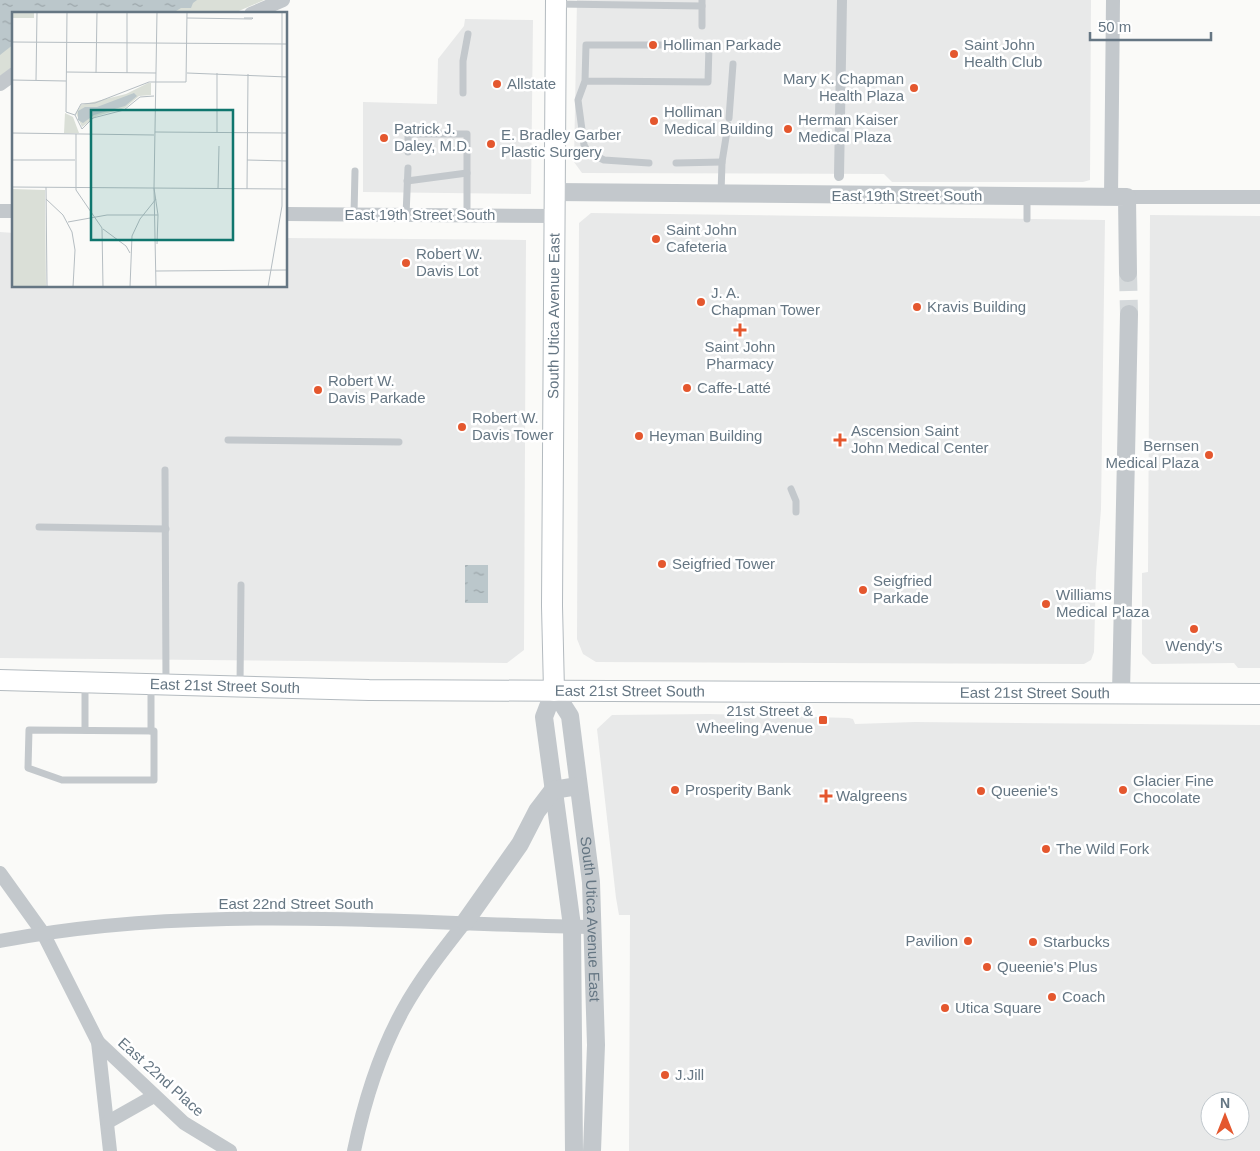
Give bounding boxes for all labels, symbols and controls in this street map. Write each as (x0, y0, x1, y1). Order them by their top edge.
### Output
scale bar (1090, 10, 1211, 42)
inset map (12, 12, 288, 288)
text: 50 m (1098, 18, 1131, 35)
place label: Holliman Parkade (663, 36, 781, 53)
place label: Saint John Health Club (964, 36, 1042, 70)
marker: Holliman Parkade (647, 39, 659, 51)
marker: Saint John Health Club (948, 48, 960, 60)
place label: Mary K. Chapman Health Plaza (783, 70, 905, 104)
place label: Allstate (507, 75, 556, 92)
marker: Allstate (491, 78, 503, 90)
marker: Mary K. Chapman Health Plaza (908, 82, 920, 94)
place label: Holliman Medical Building (664, 103, 773, 137)
place label: Herman Kaiser Medical Plaza (798, 111, 898, 145)
marker: Holliman Medical Building (648, 115, 660, 127)
place label: Patrick J. Daley, M.D. (394, 120, 471, 154)
marker: Herman Kaiser Medical Plaza (782, 123, 794, 135)
place label: E. Bradley Garber Plastic Surgery (501, 126, 621, 160)
marker: Patrick J. Daley, M.D. (378, 132, 390, 144)
marker: E. Bradley Garber Plastic Surgery (485, 138, 497, 150)
street label: East 19th Street South (832, 187, 982, 204)
street label: East 19th Street South (345, 206, 495, 223)
place label: Saint John Cafeteria (666, 221, 737, 255)
street label: South Utica Avenue East (544, 232, 562, 399)
marker: Saint John Cafeteria (650, 233, 662, 245)
place label: Robert W. Davis Lot (416, 245, 483, 279)
marker: Robert W. Davis Lot (400, 257, 412, 269)
place label: J. A. Chapman Tower (711, 284, 820, 318)
marker: J. A. Chapman Tower (695, 296, 707, 308)
place label: Kravis Building (927, 298, 1026, 315)
marker: Kravis Building (911, 301, 923, 313)
marker: Saint John Pharmacy (734, 324, 746, 336)
place label: Saint John Pharmacy (705, 338, 775, 372)
place label: Robert W. Davis Parkade (328, 372, 426, 406)
place label: Caffe-Latté (697, 379, 771, 396)
marker: Caffe-Latté (681, 382, 693, 394)
marker: Robert W. Davis Parkade (312, 384, 324, 396)
place label: Robert W. Davis Tower (472, 409, 553, 443)
marker: Robert W. Davis Tower (456, 421, 468, 433)
place label: Ascension Saint John Medical Center (851, 422, 989, 456)
place label: Heyman Building (649, 427, 762, 444)
marker: Heyman Building (633, 430, 645, 442)
marker: Ascension Saint John Medical Center (833, 433, 847, 447)
place label: Bernsen Medical Plaza (1106, 437, 1200, 471)
marker: Bernsen Medical Plaza (1203, 449, 1215, 461)
place label: Seigfried Tower (672, 555, 775, 572)
marker: Seigfried Tower (656, 558, 668, 570)
place label: Seigfried Parkade (873, 572, 932, 606)
marker: Seigfried Parkade (857, 584, 869, 596)
place label: Williams Medical Plaza (1056, 586, 1150, 620)
marker: Williams Medical Plaza (1040, 598, 1052, 610)
marker: Wendy's (1188, 623, 1200, 635)
place label: Wendy's (1166, 637, 1222, 654)
street label: East 21st Street South (150, 675, 300, 696)
street label: East 21st Street South (555, 682, 705, 700)
street label: East 21st Street South (960, 684, 1110, 701)
place label: 21st Street & Wheeling Avenue (697, 702, 813, 736)
marker: 21st Street & Wheeling Avenue (817, 714, 829, 726)
place label: Glacier Fine Chocolate (1133, 772, 1214, 806)
place label: Prosperity Bank (685, 781, 791, 798)
place label: Queenie's (991, 782, 1058, 799)
marker: Prosperity Bank (669, 784, 681, 796)
marker: Glacier Fine Chocolate (1117, 784, 1129, 796)
marker: Queenie's (975, 785, 987, 797)
place label: Walgreens (836, 787, 907, 804)
marker: Walgreens (820, 790, 832, 802)
street label: South Utica Avenue East (577, 835, 604, 1003)
place label: The Wild Fork (1056, 840, 1150, 857)
marker: The Wild Fork (1040, 843, 1052, 855)
street label: East 22nd Street South (218, 895, 374, 912)
place label: Pavilion (905, 932, 958, 949)
place label: Starbucks (1043, 933, 1110, 950)
marker: Pavilion (962, 935, 974, 947)
marker: Starbucks (1027, 936, 1039, 948)
place label: Queenie's Plus (997, 958, 1097, 975)
marker: Queenie's Plus (981, 961, 993, 973)
place label: Coach (1062, 988, 1105, 1005)
marker: Coach (1046, 991, 1058, 1003)
place label: Utica Square (955, 999, 1042, 1016)
marker: Utica Square (939, 1002, 951, 1014)
street label: East 22nd Place (115, 1034, 208, 1119)
place label: J.Jill (675, 1066, 704, 1083)
marker: J.Jill (659, 1069, 671, 1081)
north arrow (1200, 1091, 1250, 1141)
text: N (1220, 1095, 1230, 1111)

